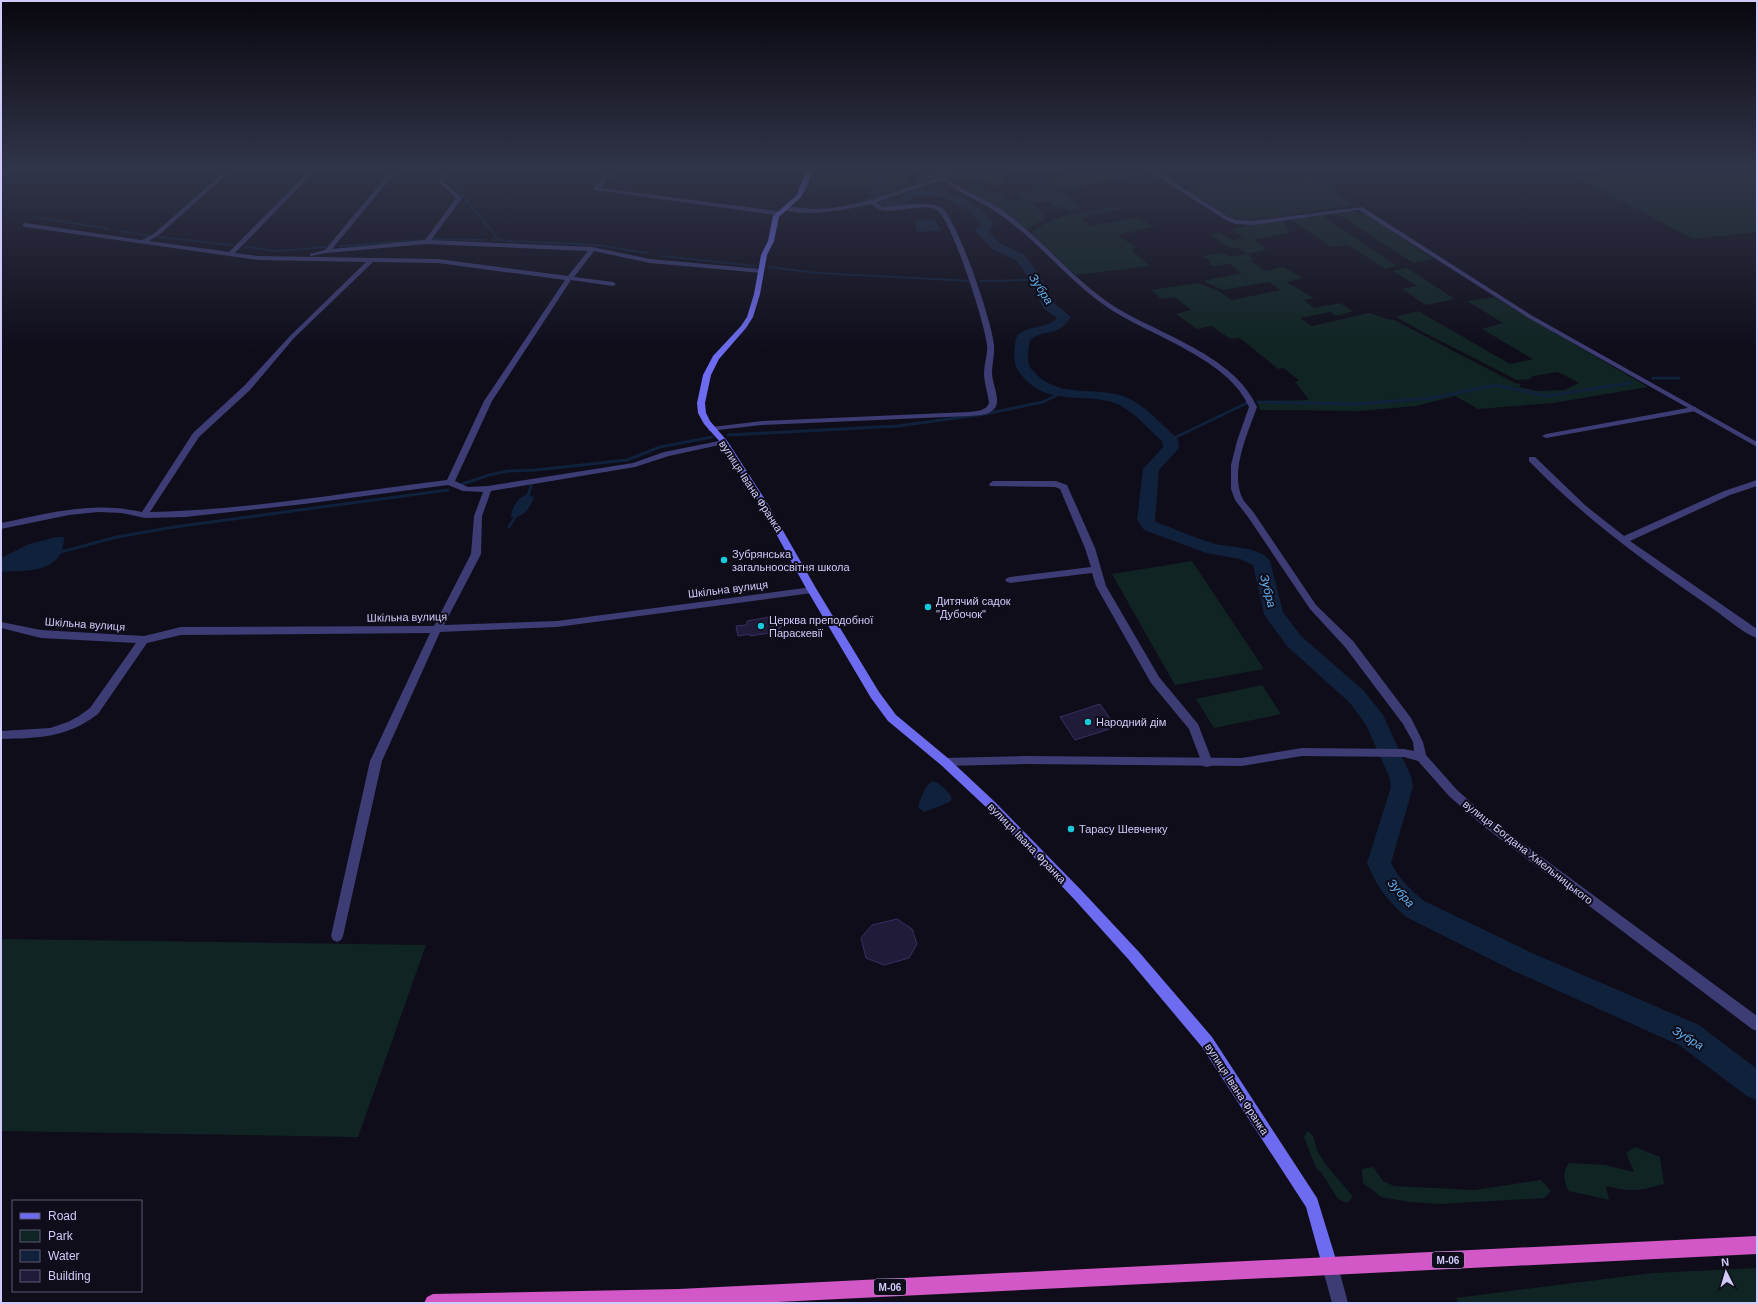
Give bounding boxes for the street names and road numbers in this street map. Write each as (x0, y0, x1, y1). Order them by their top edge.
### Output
street label: вулиця Івана Франка (717, 438, 786, 535)
street label: Шкільна вулиця (687, 578, 769, 600)
street label: Шкільна вулиця (367, 610, 447, 624)
street label: Шкільна вулиця (44, 615, 126, 633)
street label: вулиця Богдана Хмельницького (1461, 798, 1595, 906)
street label: вулиця Івана Франка (986, 800, 1069, 886)
street label: вулиця Івана Франка (1203, 1041, 1272, 1138)
road number: М-06 (1432, 1252, 1464, 1268)
road number: М-06 (874, 1279, 906, 1295)

